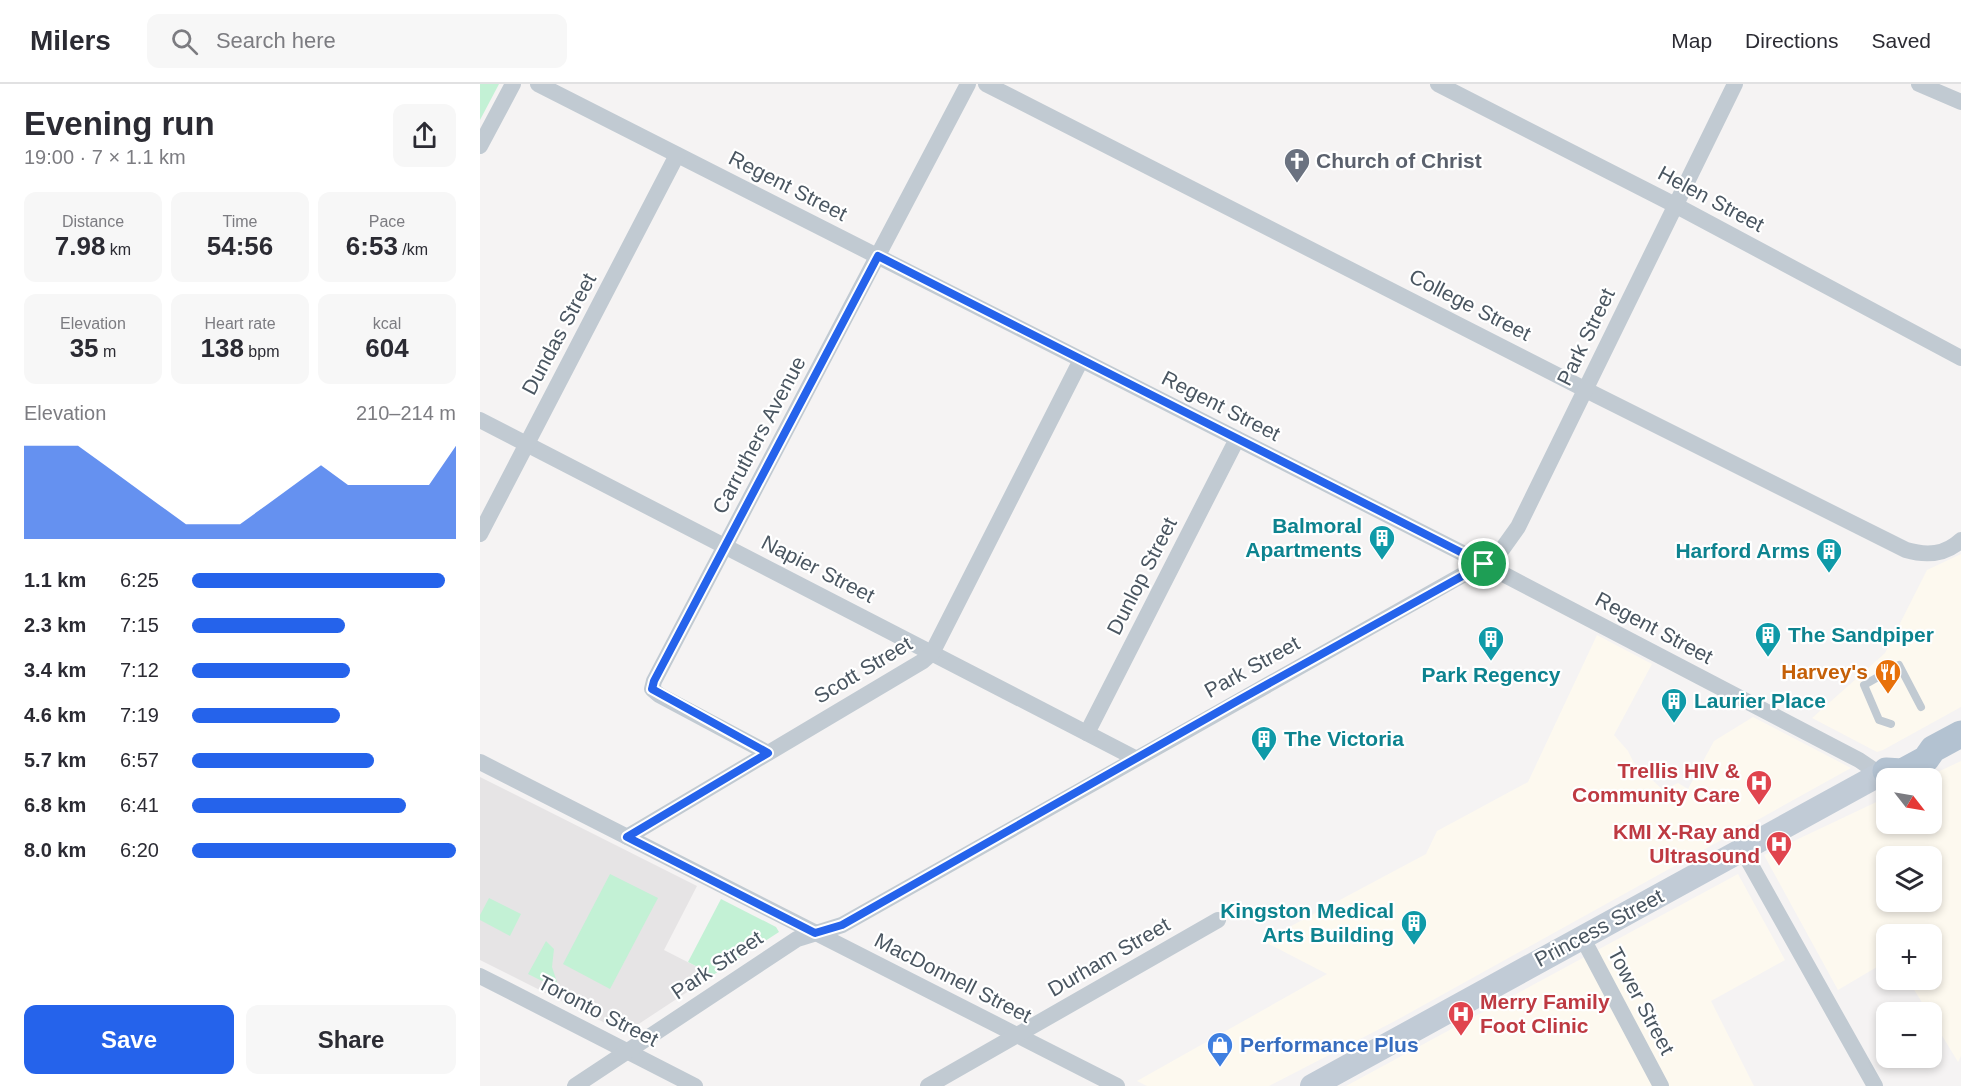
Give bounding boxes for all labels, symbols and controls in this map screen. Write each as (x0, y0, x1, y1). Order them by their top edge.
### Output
search box (147, 14, 567, 68)
text: Milers (30, 25, 111, 56)
icon: search (168, 25, 201, 58)
text: Search here (216, 28, 336, 53)
text: Map (1671, 29, 1712, 52)
text: Directions (1745, 29, 1838, 52)
text: Saved (1871, 29, 1931, 52)
button: share (393, 104, 456, 167)
text: Evening run (24, 105, 215, 142)
text: 19:00 · 7 × 1.1 km (24, 146, 186, 168)
street label: Regent Street (725, 146, 851, 225)
church icon: Church of Christ (1282, 146, 1312, 184)
place label: Church of Christ (1316, 149, 1482, 172)
street label: Helen Street (1654, 161, 1768, 236)
text: Distance (62, 213, 124, 230)
text: Time (223, 213, 257, 230)
text: Pace (369, 213, 405, 230)
text: 7.98 (55, 231, 105, 261)
text: 54:56 (207, 231, 273, 261)
text: 6:53 (346, 231, 398, 261)
text: km (105, 241, 131, 258)
text: /km (398, 241, 428, 258)
street label: College Street (1406, 264, 1535, 345)
street label: Dundas Street (517, 269, 600, 398)
street label: Park Street (1552, 284, 1619, 389)
text: Elevation (60, 315, 126, 332)
text: Heart rate (204, 315, 276, 332)
text: kcal (373, 315, 401, 332)
text: 35 (70, 333, 99, 363)
text: 138 (201, 333, 244, 363)
text: 604 (365, 333, 409, 363)
text: m (99, 343, 116, 360)
text: bpm (244, 343, 279, 360)
street label: Carruthers Avenue (707, 352, 810, 517)
street label: Regent Street (1158, 366, 1284, 445)
text: Elevation (24, 402, 106, 424)
text: 210–214 m (356, 402, 456, 424)
street label: Dunlop Street (1102, 513, 1181, 638)
place label: Balmoral Apartments (1245, 514, 1362, 561)
building icon: Balmoral Apartments (1367, 523, 1397, 561)
street label: Napier Street (758, 530, 879, 607)
building icon: Harford Arms (1814, 536, 1844, 574)
pin (1458, 538, 1509, 589)
place label: Harford Arms (1675, 539, 1810, 562)
icon: arrive (1467, 547, 1500, 580)
text: 1.1 km (24, 569, 86, 591)
text: 6:25 (120, 569, 159, 591)
street label: Regent Street (1592, 587, 1717, 668)
text: 2.3 km (24, 614, 86, 636)
text: 7:15 (120, 614, 159, 636)
building icon: The Sandpiper (1753, 620, 1783, 658)
place label: The Sandpiper (1788, 623, 1934, 646)
building icon: Park Regency (1476, 624, 1506, 662)
street label: Scott Street (810, 631, 916, 708)
street label: Park Street (1200, 631, 1303, 702)
restaurant icon: Harvey's (1873, 657, 1903, 695)
text: 3.4 km (24, 659, 86, 681)
text: 7:12 (120, 659, 159, 681)
place label: Harvey's (1781, 660, 1868, 683)
place label: Park Regency (1422, 663, 1561, 686)
building icon: Laurier Place (1659, 686, 1689, 724)
place label: Laurier Place (1694, 689, 1826, 712)
text: 4.6 km (24, 704, 86, 726)
text: 7:19 (120, 704, 159, 726)
building icon: The Victoria (1249, 724, 1279, 762)
place label: The Victoria (1284, 727, 1404, 750)
text: 5.7 km (24, 749, 86, 771)
text: 6:57 (120, 749, 159, 771)
place label: Trellis HIV & Community Care (1572, 759, 1740, 806)
hospital icon: Trellis HIV & Community Care (1744, 768, 1774, 806)
north arrow (1876, 768, 1942, 834)
map controls (1876, 768, 1942, 1068)
text: 6.8 km (24, 794, 86, 816)
text: 6:41 (120, 794, 159, 816)
place label: KMI X-Ray and Ultrasound (1613, 820, 1760, 867)
hospital icon: KMI X-Ray and Ultrasound (1764, 829, 1794, 867)
text: 8.0 km (24, 839, 86, 861)
text: 6:20 (120, 839, 159, 861)
button: layers (1876, 846, 1942, 912)
street label: Princess Street (1531, 884, 1667, 971)
place label: Kingston Medical Arts Building (1220, 899, 1394, 946)
building icon: Kingston Medical Arts Building (1399, 908, 1429, 946)
street label: Durham Street (1044, 912, 1174, 1001)
button: + (1876, 924, 1942, 990)
street label: Park Street (667, 926, 767, 1003)
street label: MacDonnell Street (871, 928, 1036, 1027)
street label: Tower Street (1604, 943, 1679, 1058)
street label: Toronto Street (534, 970, 662, 1051)
place label: Merry Family Foot Clinic (1480, 990, 1610, 1037)
hospital icon: Merry Family Foot Clinic (1446, 999, 1476, 1037)
button: − (1876, 1002, 1942, 1068)
button: Save (24, 1005, 234, 1074)
button: Share (246, 1005, 456, 1074)
shop icon: Performance Plus (1205, 1030, 1235, 1068)
place label: Performance Plus (1240, 1033, 1419, 1056)

